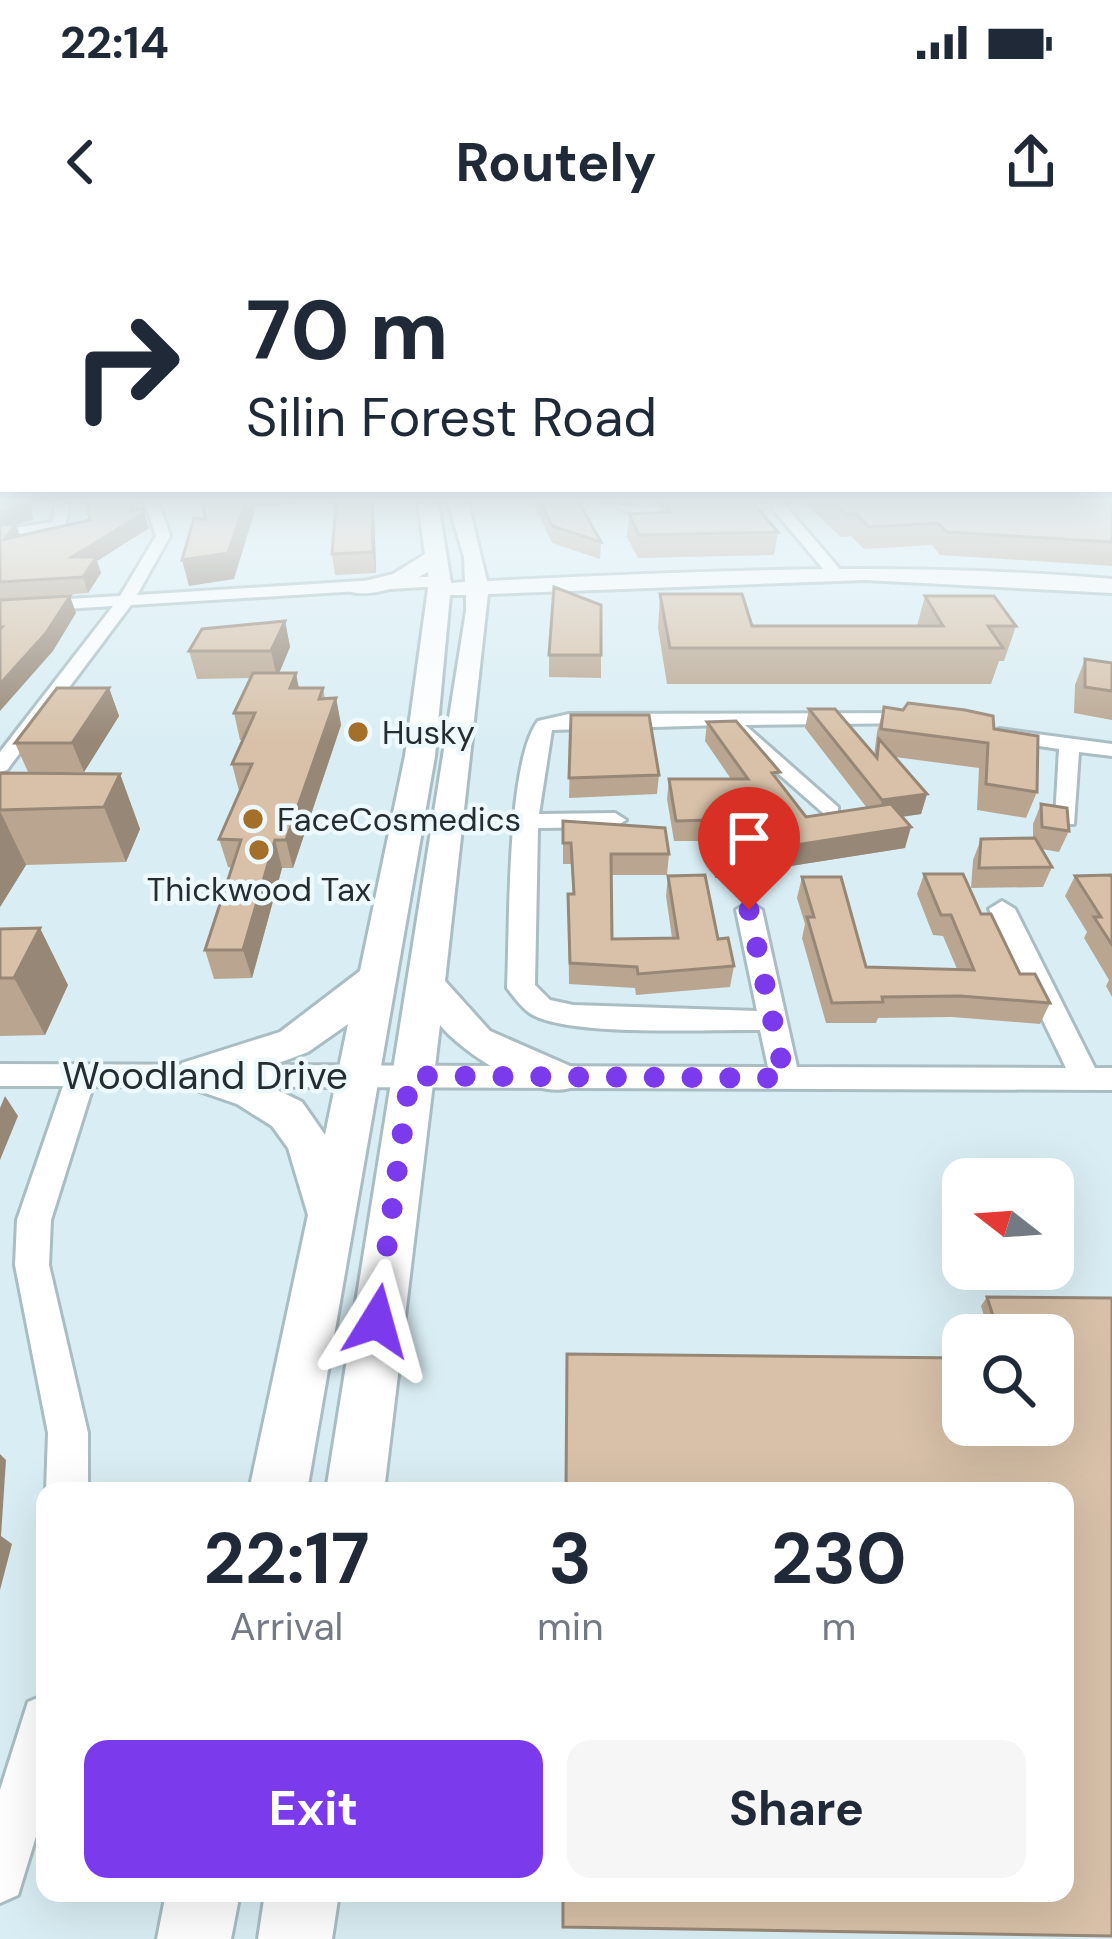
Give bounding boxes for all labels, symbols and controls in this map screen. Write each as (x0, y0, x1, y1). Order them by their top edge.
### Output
text: 22:14 (60, 13, 169, 72)
text: Routely (456, 127, 656, 198)
icon: back (48, 129, 114, 195)
icon: share (998, 129, 1064, 195)
text: 70 m (246, 276, 449, 385)
icon: right (48, 288, 204, 444)
text: Silin Forest Road (246, 382, 657, 453)
place label: Husky (382, 711, 475, 754)
marker: Husky (345, 719, 371, 745)
pin (698, 787, 800, 910)
place label: FaceCosmedics (277, 798, 521, 841)
icon: arrive (716, 805, 782, 871)
marker: FaceCosmedics (240, 806, 266, 832)
marker: Thickwood Tax (246, 837, 272, 863)
place label: Thickwood Tax (147, 868, 371, 911)
street label: Woodland Drive (62, 1050, 348, 1101)
north arrow (942, 1158, 1074, 1290)
map controls (942, 1158, 1074, 1446)
position arrow (314, 1258, 440, 1384)
button: search (942, 1314, 1074, 1446)
text: 22:17 (203, 1512, 370, 1605)
text: 3 (549, 1512, 592, 1605)
text: 230 (771, 1512, 907, 1605)
text: Arrival (230, 1601, 343, 1652)
text: min (537, 1601, 604, 1652)
text: m (821, 1601, 856, 1652)
button: Exit (84, 1740, 543, 1878)
button: Share (567, 1740, 1026, 1878)

